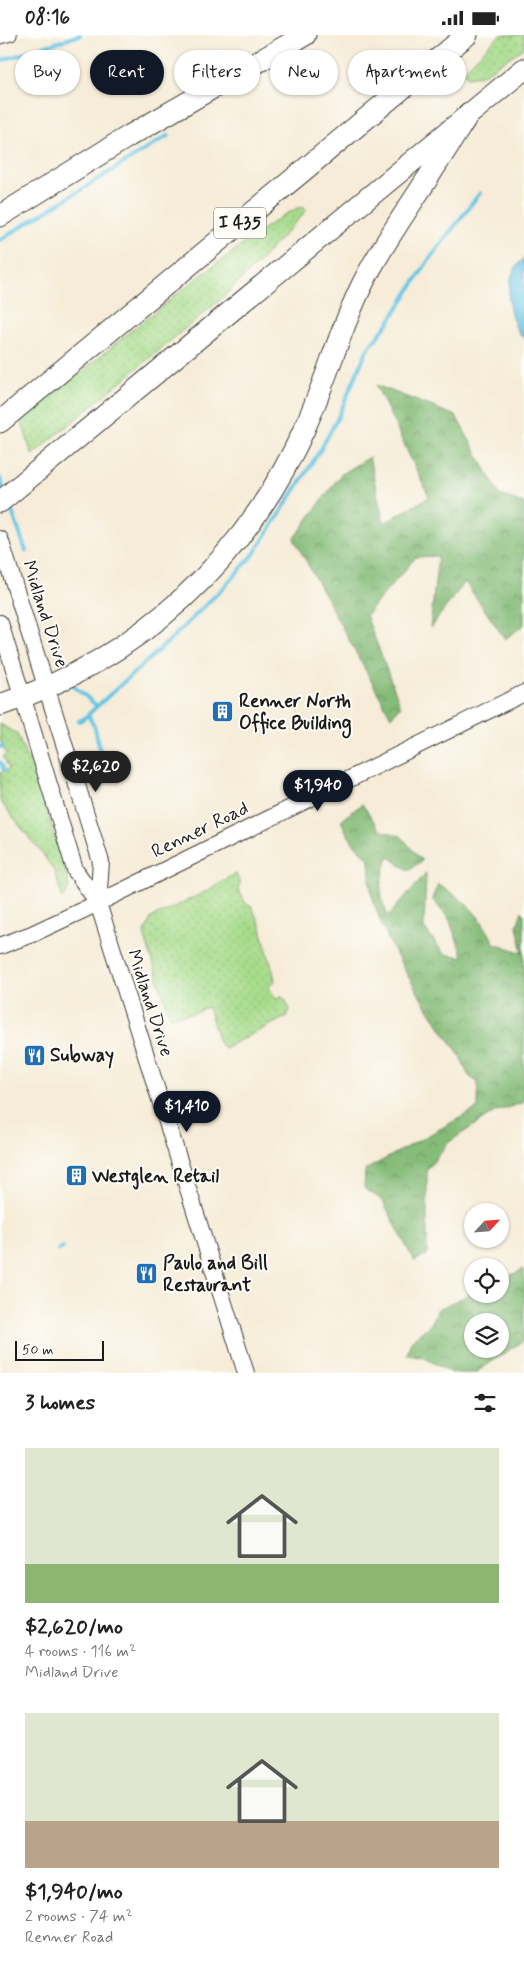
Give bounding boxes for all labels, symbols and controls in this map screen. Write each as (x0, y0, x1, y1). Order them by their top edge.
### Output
text: 08:16 (25, 5, 70, 30)
chip: Buy (15, 50, 80, 95)
chip: Rent (90, 50, 164, 95)
chip: Filters (174, 50, 260, 95)
chip: New (270, 50, 338, 95)
chip: Apartment (348, 50, 466, 95)
road number: I 435 (214, 207, 266, 239)
street label: Midland Drive (16, 557, 74, 671)
place label: Renner North Office Building (239, 689, 352, 739)
building icon: Renner North Office Building (211, 700, 235, 724)
pin: $2,620 (55, 751, 137, 793)
text: $2,620 (72, 756, 120, 777)
pin: $1,940 (277, 769, 359, 812)
text: $1,940 (294, 775, 342, 796)
street label: Renner Road (147, 796, 253, 864)
street label: Midland Drive (121, 946, 179, 1060)
restaurant icon: Subway (22, 1043, 46, 1067)
place label: Subway (50, 1043, 114, 1069)
pin: $1,410 (146, 1091, 228, 1133)
text: $1,410 (165, 1096, 209, 1117)
building icon: Westglen Retail (64, 1164, 88, 1188)
place label: Westglen Retail (91, 1164, 219, 1190)
north arrow (464, 1203, 509, 1247)
map controls (464, 1203, 509, 1358)
place label: Paulo and Bill Restaurant (163, 1251, 268, 1298)
button: locate (464, 1258, 509, 1303)
restaurant icon: Paulo and Bill Restaurant (135, 1262, 159, 1286)
button: layers (464, 1313, 509, 1358)
scale bar (15, 1338, 104, 1361)
text: 50 m (22, 1341, 53, 1359)
text: 3 homes (25, 1389, 95, 1417)
icon: filters (471, 1389, 499, 1417)
icon: home (217, 1481, 307, 1571)
text: $2,620/mo (25, 1613, 123, 1641)
text: 4 rooms · 116 m² (25, 1641, 136, 1662)
text: Midland Drive (25, 1662, 119, 1683)
icon: home (217, 1746, 307, 1836)
text: $1,940/mo (25, 1878, 123, 1906)
text: 2 rooms · 74 m² (25, 1906, 133, 1927)
text: Renner Road (25, 1927, 113, 1948)

